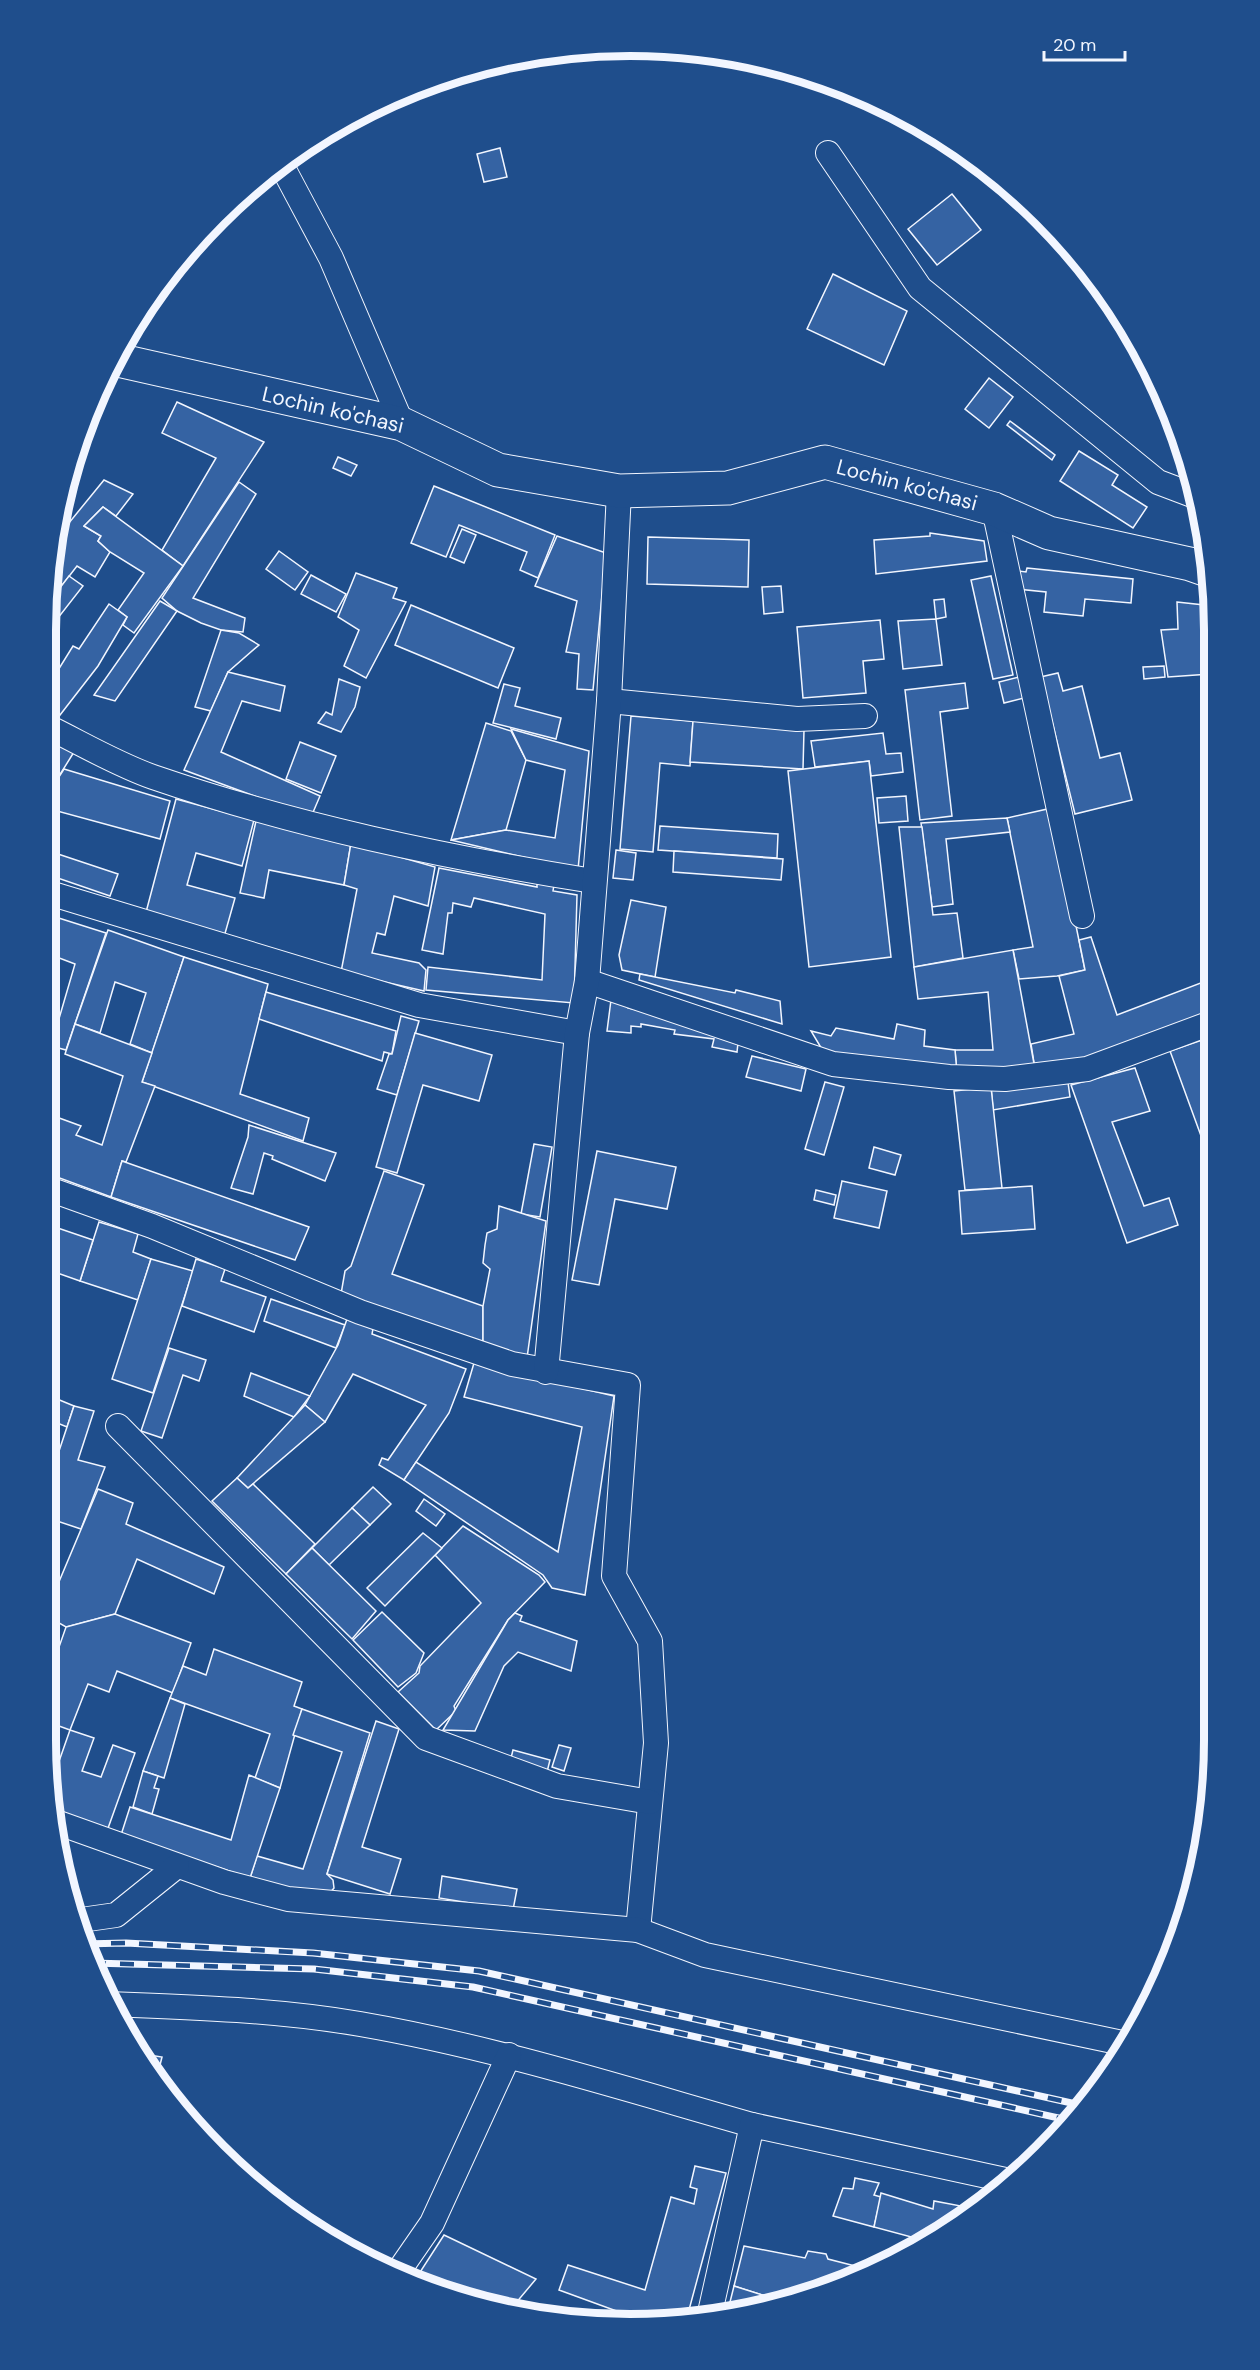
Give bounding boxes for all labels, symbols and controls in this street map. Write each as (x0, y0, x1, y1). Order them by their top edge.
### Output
scale bar (1044, 24, 1125, 62)
text: 20 m (1053, 33, 1096, 57)
street label: Lochin ko'chasi (259, 380, 407, 440)
street label: Lochin ko'chasi (833, 453, 981, 517)

